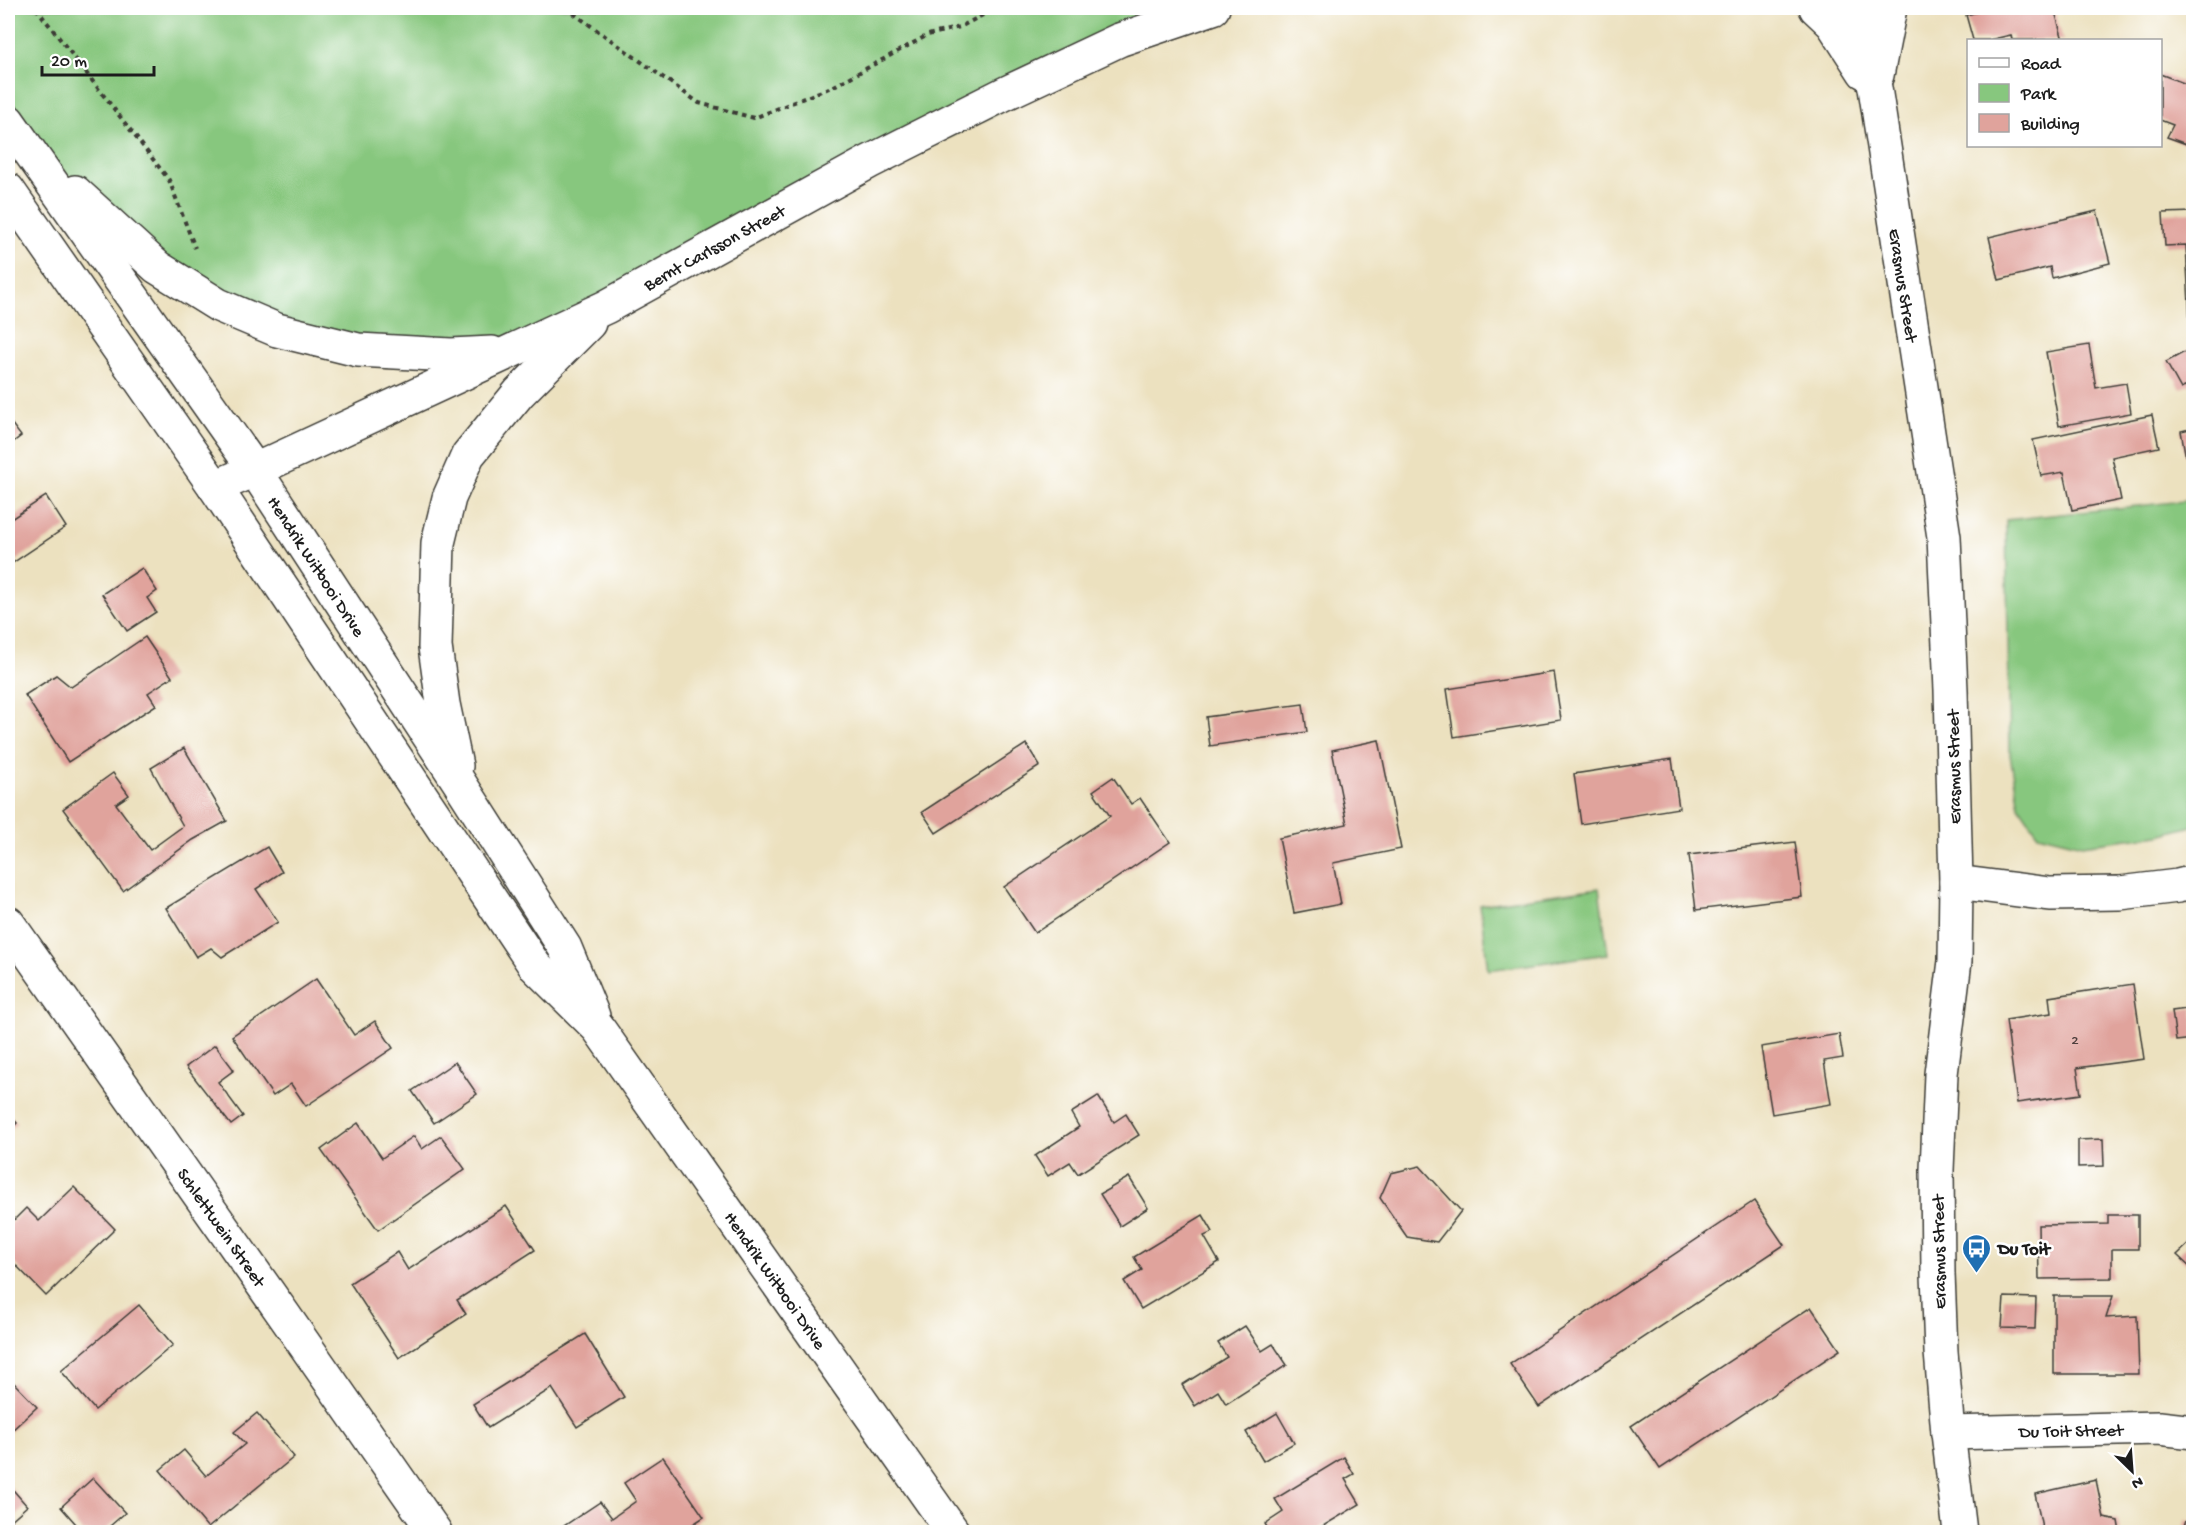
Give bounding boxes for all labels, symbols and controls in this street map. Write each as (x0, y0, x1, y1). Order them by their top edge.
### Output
scale bar (42, 39, 154, 77)
legend (1967, 39, 2162, 147)
text: 20 m (51, 52, 87, 73)
text: Road (2021, 55, 2062, 76)
text: Park (2020, 85, 2057, 106)
text: Building (2020, 115, 2080, 136)
street label: Bernt Carlsson Street (640, 201, 791, 297)
street label: Erasmus Street (1882, 227, 1921, 345)
street label: Hendrik Witbooi Drive (262, 493, 369, 642)
street label: Erasmus Street (1944, 708, 1967, 824)
house number: 2 (2071, 1032, 2079, 1050)
street label: Schlettwein Street (171, 1165, 270, 1293)
street label: Erasmus Street (1929, 1193, 1952, 1309)
street label: Hendrik Witbooi Drive (718, 1208, 830, 1355)
bus stop icon: Du Toit (1961, 1232, 1993, 1274)
place label: Du Toit (1996, 1240, 2052, 1261)
street label: Du Toit Street (2018, 1421, 2125, 1444)
north arrow (2102, 1441, 2162, 1501)
text: N (2128, 1471, 2146, 1492)

